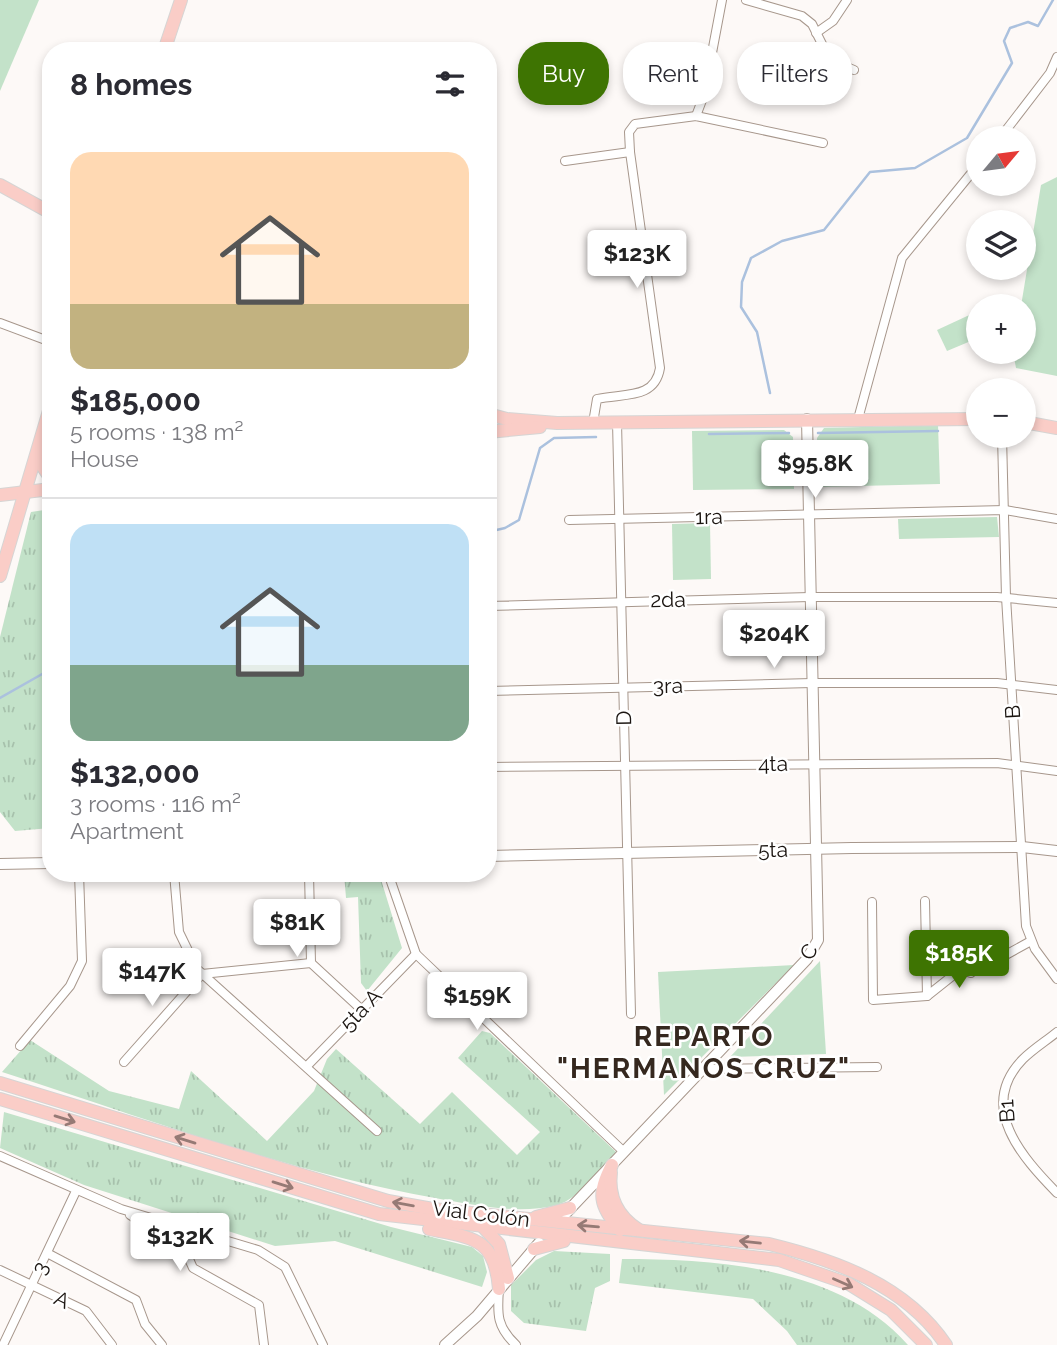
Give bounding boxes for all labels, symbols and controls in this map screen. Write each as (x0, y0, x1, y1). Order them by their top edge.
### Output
chip: Buy (518, 42, 609, 105)
chip: Rent (623, 42, 723, 105)
chip: Filters (737, 42, 852, 105)
icon: filters (431, 65, 469, 103)
text: 8 homes (70, 67, 192, 102)
north arrow (966, 126, 1036, 196)
map controls (966, 126, 1036, 448)
icon: home (207, 197, 333, 323)
button: layers (966, 210, 1036, 280)
pin: $123K (588, 230, 686, 290)
text: $123K (603, 239, 671, 266)
button: + (966, 294, 1036, 364)
button: − (966, 378, 1036, 448)
text: $185,000 (70, 383, 201, 418)
text: 5 rooms · 138 m² (70, 418, 244, 445)
pin: $95.8K (758, 440, 872, 500)
text: House (70, 445, 139, 472)
text: $95.8K (777, 449, 853, 476)
street label: 1ra (695, 504, 723, 529)
icon: home (207, 569, 333, 695)
street label: 2da (650, 587, 686, 612)
pin: $204K (725, 610, 823, 670)
text: $204K (739, 619, 809, 646)
street label: 3ra (653, 673, 683, 698)
street label: B (1000, 704, 1025, 720)
street label: D (611, 710, 636, 726)
street label: 4ta (758, 751, 788, 776)
text: $132,000 (70, 755, 200, 790)
text: 3 rooms · 116 m² (70, 790, 241, 817)
text: Apartment (70, 817, 184, 844)
street label: 5ta (758, 837, 788, 862)
pin: $81K (256, 900, 338, 959)
text: $81K (269, 908, 325, 935)
pin: $185K (910, 930, 1008, 990)
street label: C (794, 939, 823, 964)
text: $185K (925, 939, 993, 966)
pin: $147K (103, 948, 201, 1008)
text: $147K (118, 957, 186, 984)
pin: $159K (428, 972, 526, 1032)
text: $159K (443, 981, 511, 1008)
street label: 5ta A (335, 983, 387, 1036)
district label: REPARTO "HERMANOS CRUZ" (557, 1020, 851, 1085)
street label: B1 (993, 1099, 1020, 1123)
one-way arrow (54, 1114, 76, 1126)
one-way arrow (174, 1133, 196, 1146)
one-way arrow (272, 1179, 294, 1192)
street label: Vial Colón (431, 1195, 531, 1232)
one-way arrow (392, 1197, 415, 1210)
pin: $132K (131, 1214, 229, 1273)
one-way arrow (578, 1219, 600, 1232)
text: $132K (146, 1222, 214, 1249)
one-way arrow (739, 1236, 762, 1249)
street label: 3 (26, 1257, 53, 1278)
one-way arrow (832, 1277, 853, 1290)
street label: A (50, 1285, 74, 1314)

